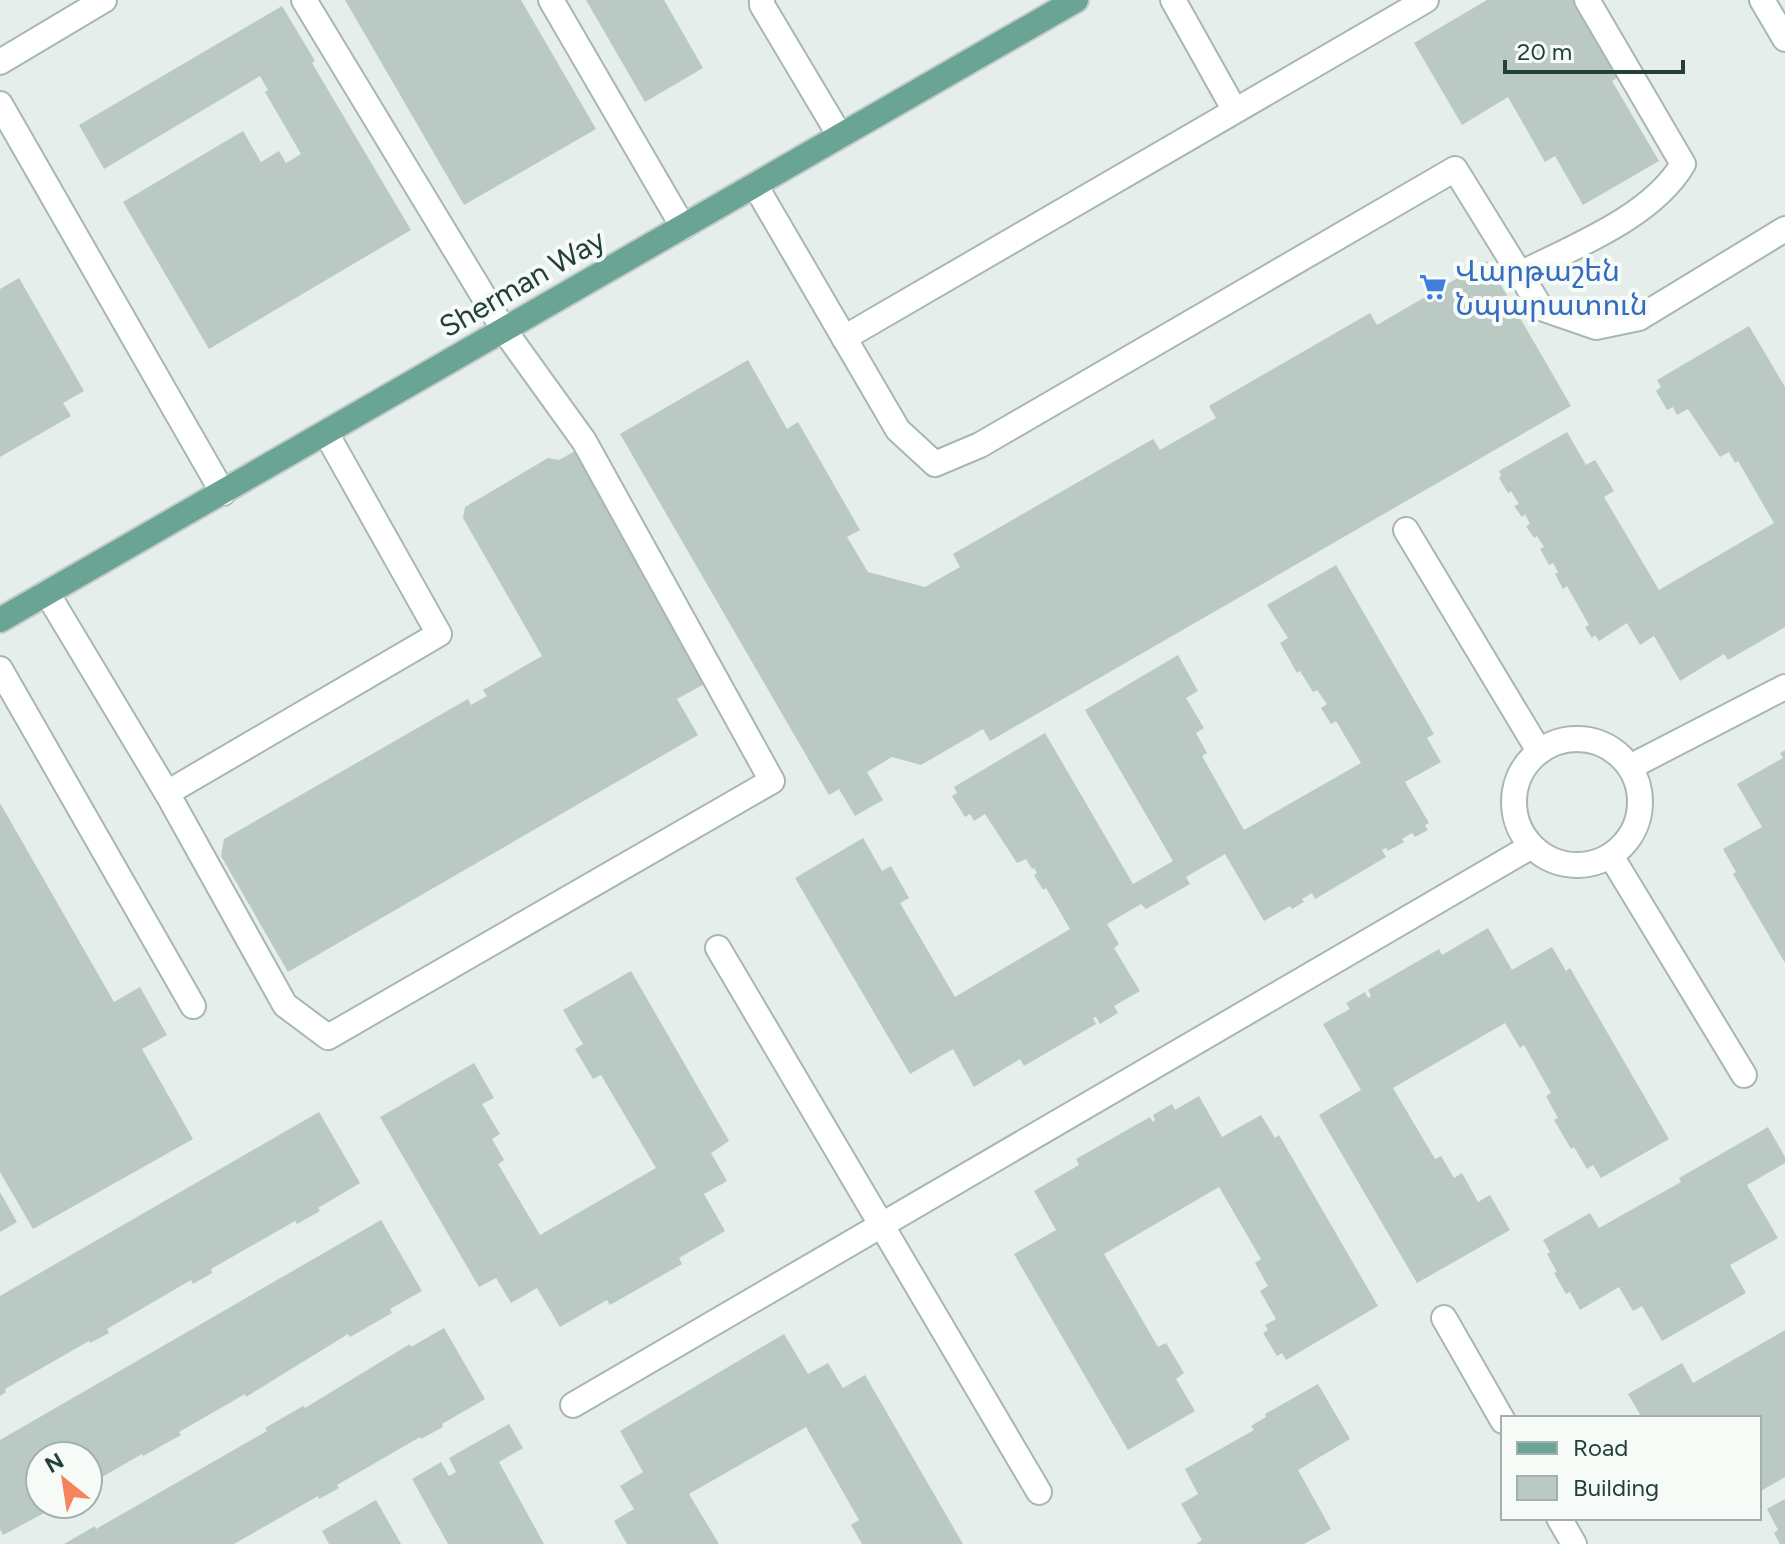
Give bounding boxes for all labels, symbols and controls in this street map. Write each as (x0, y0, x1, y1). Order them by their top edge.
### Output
scale bar (1505, 24, 1683, 74)
text: 20 m (1517, 37, 1572, 66)
street label: Sherman Way (433, 221, 612, 345)
place label: Վարթաշեն Նպարատուն (1455, 252, 1648, 323)
supermarket icon: Վարթաշեն Նպարատուն (1418, 272, 1448, 302)
legend (1501, 1416, 1761, 1520)
text: Road (1573, 1433, 1628, 1462)
north arrow (24, 1440, 104, 1520)
text: N (40, 1447, 68, 1479)
text: Building (1573, 1473, 1659, 1502)

